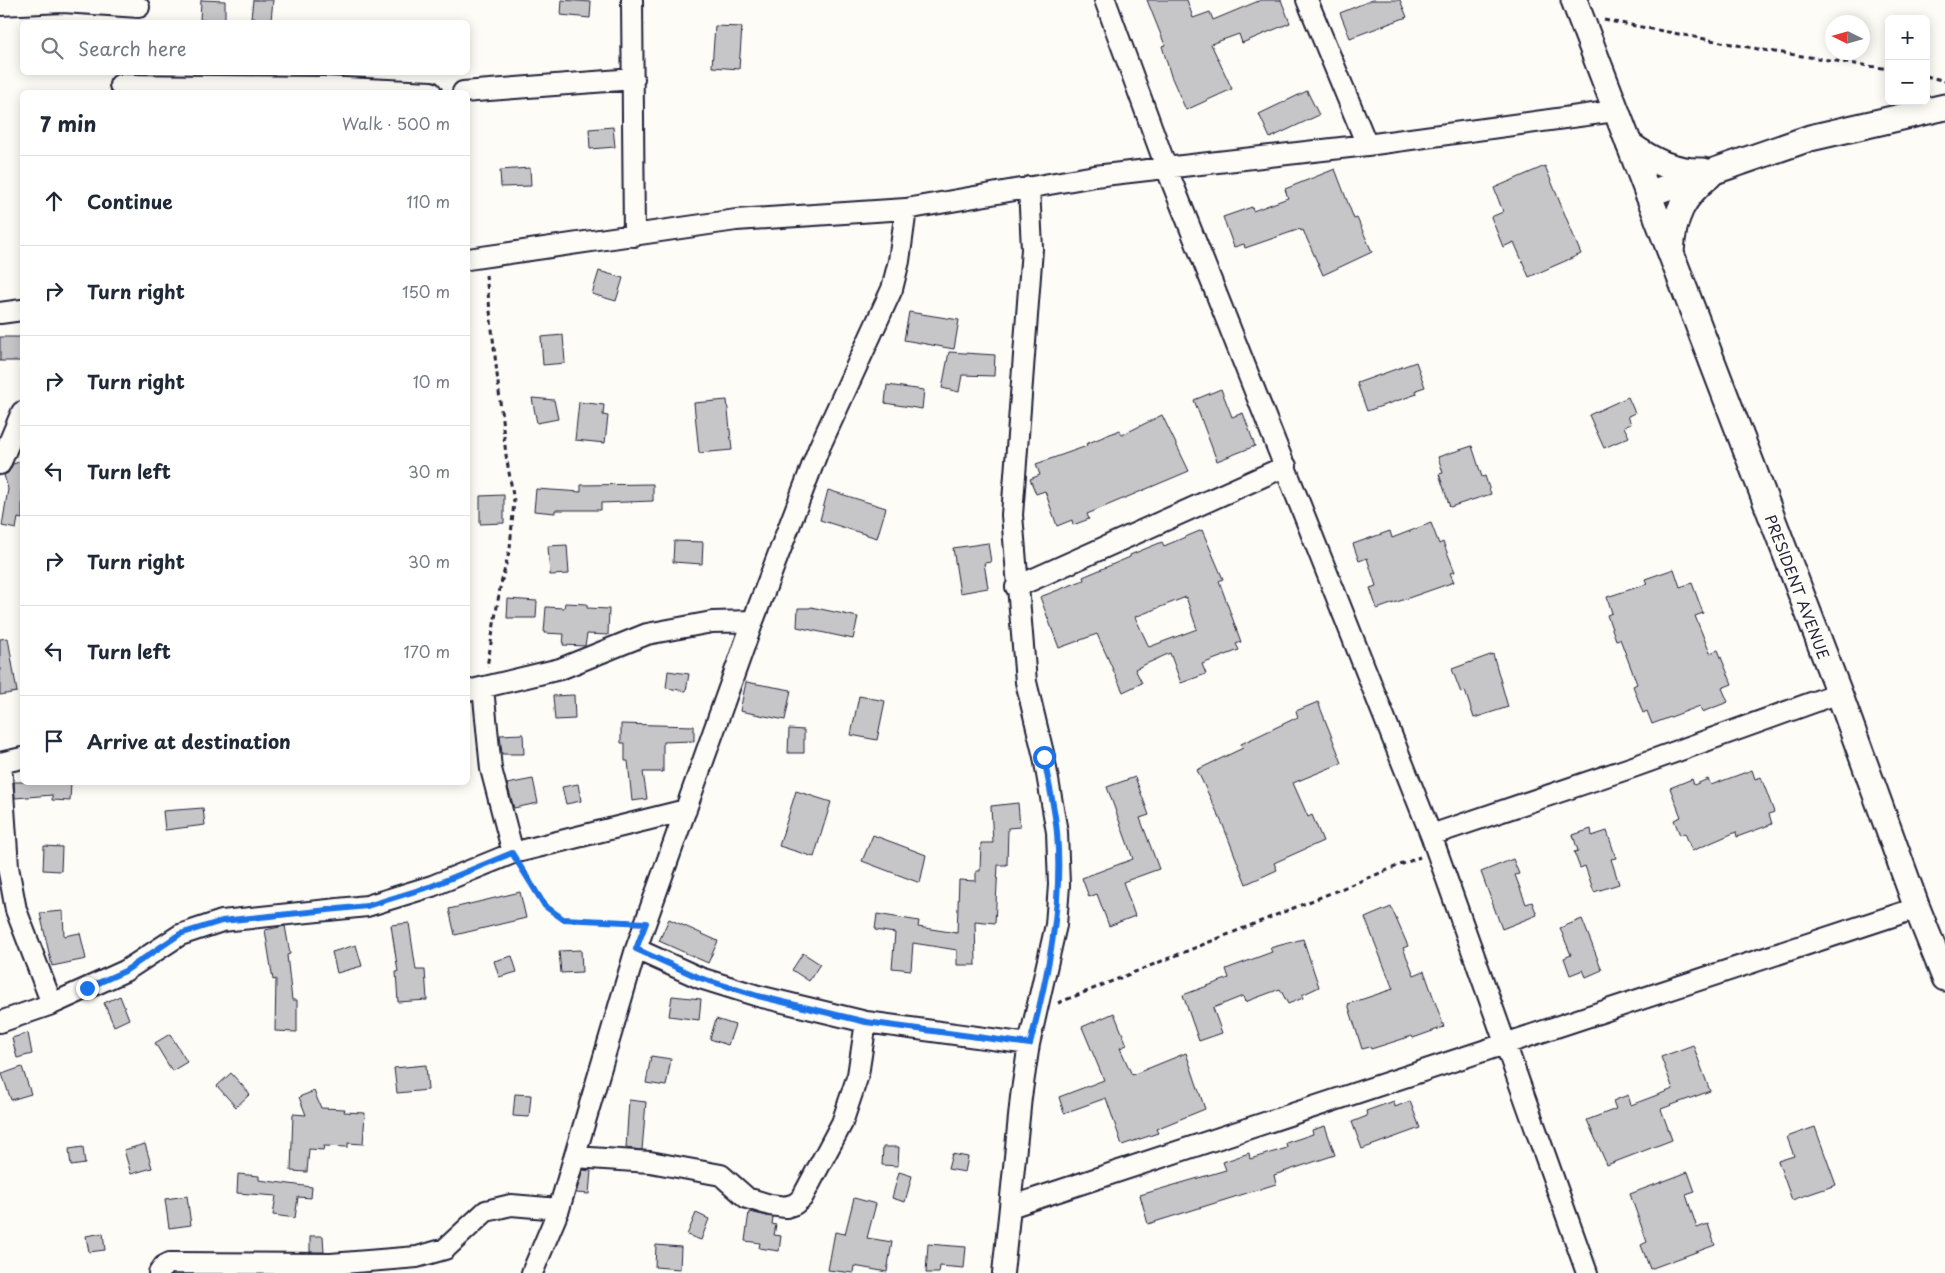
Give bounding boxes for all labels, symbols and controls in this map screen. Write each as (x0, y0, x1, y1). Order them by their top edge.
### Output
north arrow (1825, 15, 1870, 60)
map controls (1885, 15, 1930, 105)
button: + (1885, 15, 1930, 60)
search box (20, 20, 470, 75)
icon: search (38, 34, 66, 62)
text: Search here (78, 34, 187, 62)
button: − (1885, 60, 1930, 105)
text: 7 min (40, 107, 96, 139)
text: Walk · 500 m (342, 111, 450, 135)
icon: ahead (40, 187, 68, 215)
text: Continue (87, 187, 173, 215)
text: 110 m (407, 189, 450, 213)
icon: right (40, 277, 68, 305)
text: Turn right (87, 277, 185, 305)
text: 150 m (402, 279, 450, 303)
icon: right (40, 367, 68, 395)
text: Turn right (87, 367, 185, 395)
text: 10 m (413, 369, 450, 393)
icon: left (40, 457, 68, 485)
text: Turn left (87, 457, 171, 485)
text: 30 m (408, 459, 450, 483)
street label: PRESIDENT AVENUE (1760, 511, 1836, 662)
icon: right (40, 547, 68, 575)
text: Turn right (87, 547, 185, 575)
text: 30 m (408, 549, 450, 573)
icon: left (40, 637, 68, 665)
text: Turn left (87, 637, 171, 665)
text: 170 m (404, 639, 450, 663)
icon: arrive (40, 727, 68, 755)
text: Arrive at destination (87, 727, 291, 755)
route start (1033, 746, 1056, 769)
route end (76, 977, 99, 1000)

